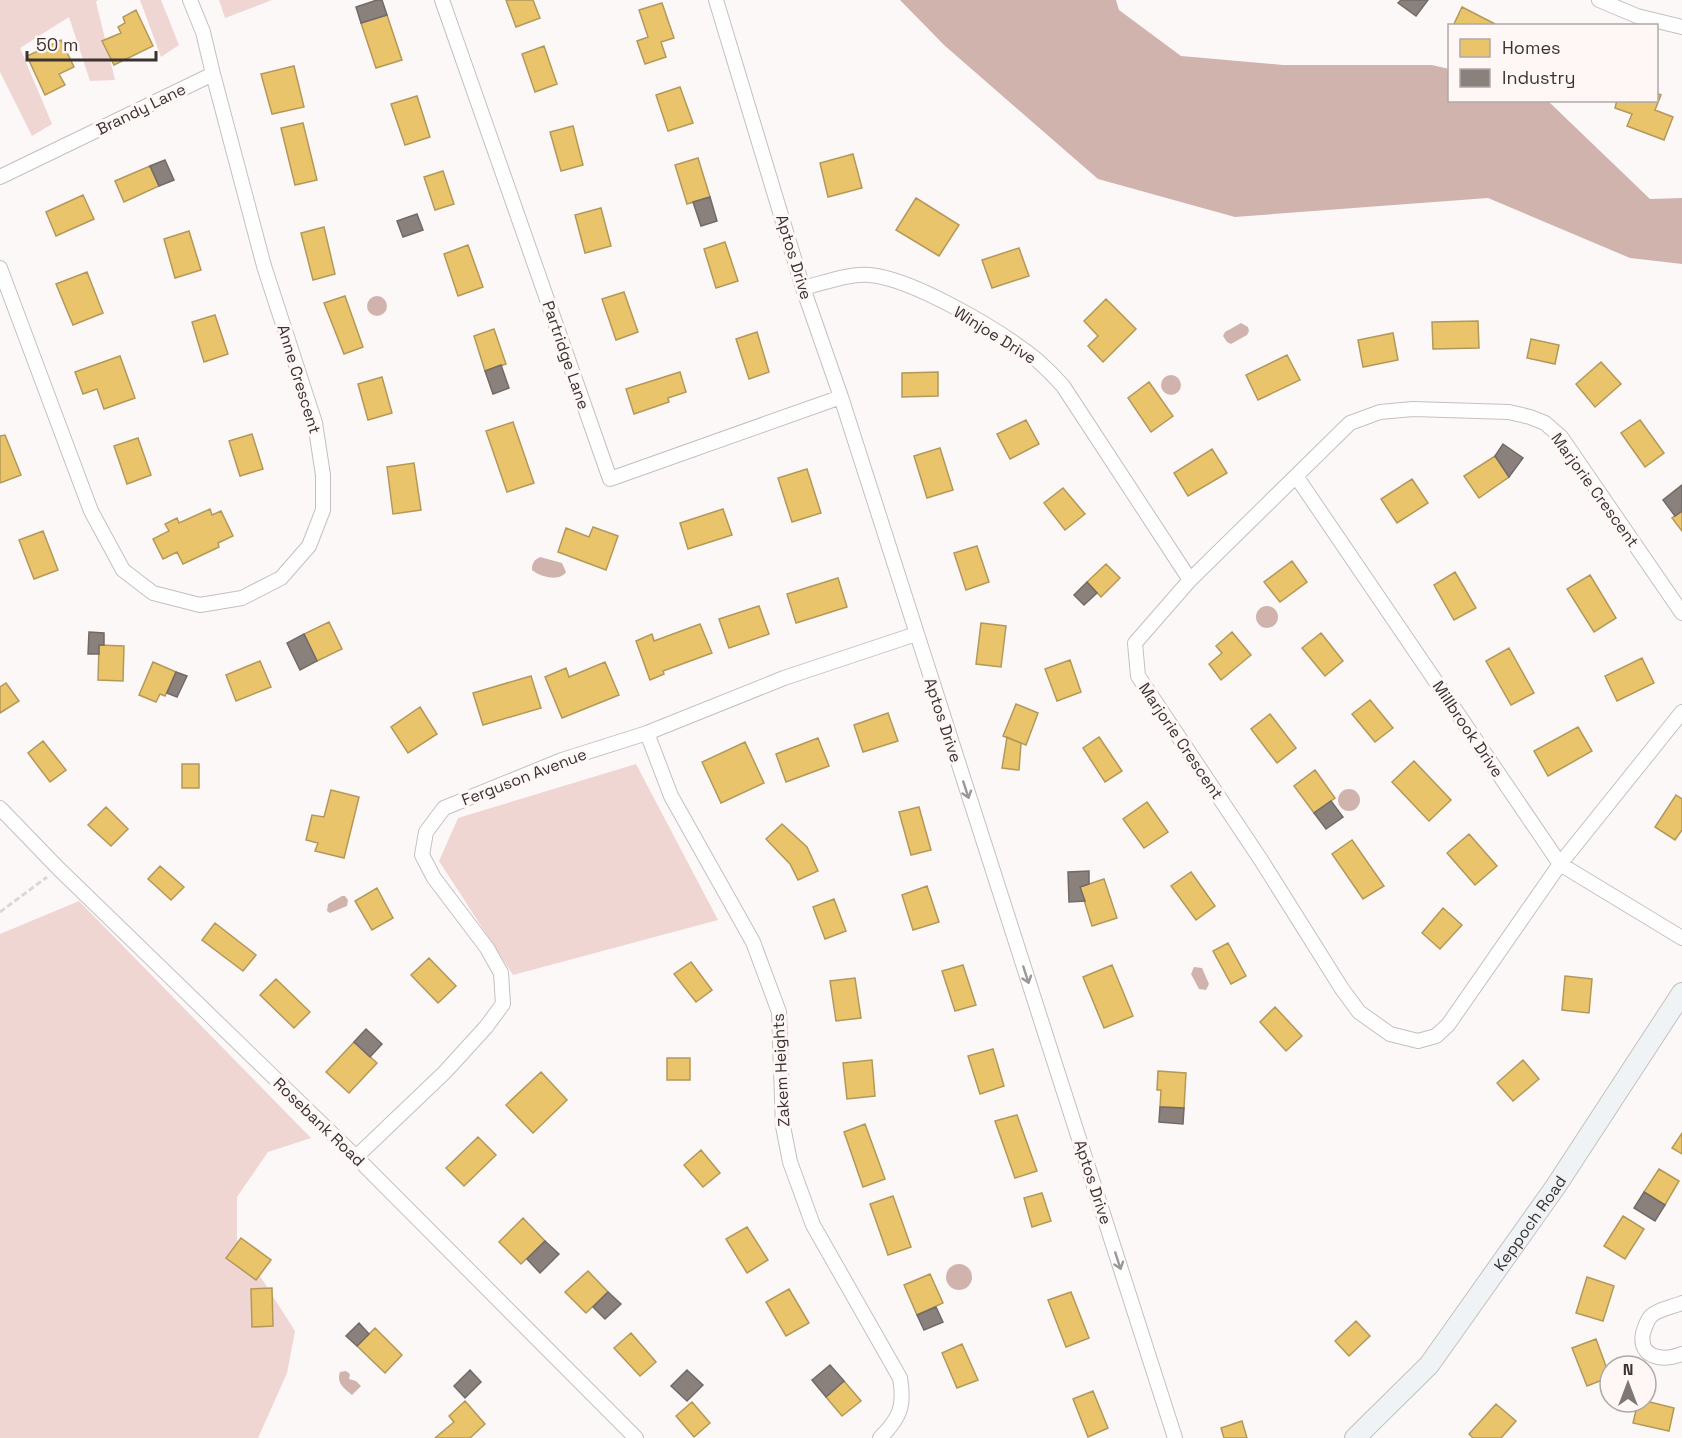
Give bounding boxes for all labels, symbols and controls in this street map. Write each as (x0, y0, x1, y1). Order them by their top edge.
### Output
scale bar (27, 24, 156, 62)
legend (1448, 24, 1658, 102)
text: 50 m (36, 33, 78, 56)
text: Homes (1502, 36, 1561, 59)
text: Industry (1502, 66, 1575, 89)
street label: Brandy Lane (93, 78, 189, 140)
street label: Aptos Drive (771, 212, 817, 302)
street label: Partridge Lane (538, 298, 594, 412)
street label: Winjoe Drive (950, 301, 1040, 369)
street label: Anne Crescent (272, 322, 326, 436)
street label: Marjorie Crescent (1546, 429, 1644, 551)
street label: Aptos Drive (919, 675, 967, 765)
street label: Millbrook Drive (1428, 677, 1508, 781)
street label: Marjorie Crescent (1134, 679, 1228, 803)
street label: Ferguson Avenue (458, 743, 590, 811)
one-way arrow (961, 780, 972, 799)
one-way arrow (1021, 965, 1032, 984)
street label: Zakem Heights (768, 1013, 794, 1127)
street label: Rosebank Road (269, 1073, 369, 1171)
street label: Aptos Drive (1069, 1137, 1117, 1227)
street label: Keppoch Road (1489, 1171, 1571, 1275)
one-way arrow (1113, 1251, 1124, 1270)
north arrow (1598, 1354, 1658, 1414)
text: N (1623, 1359, 1633, 1380)

